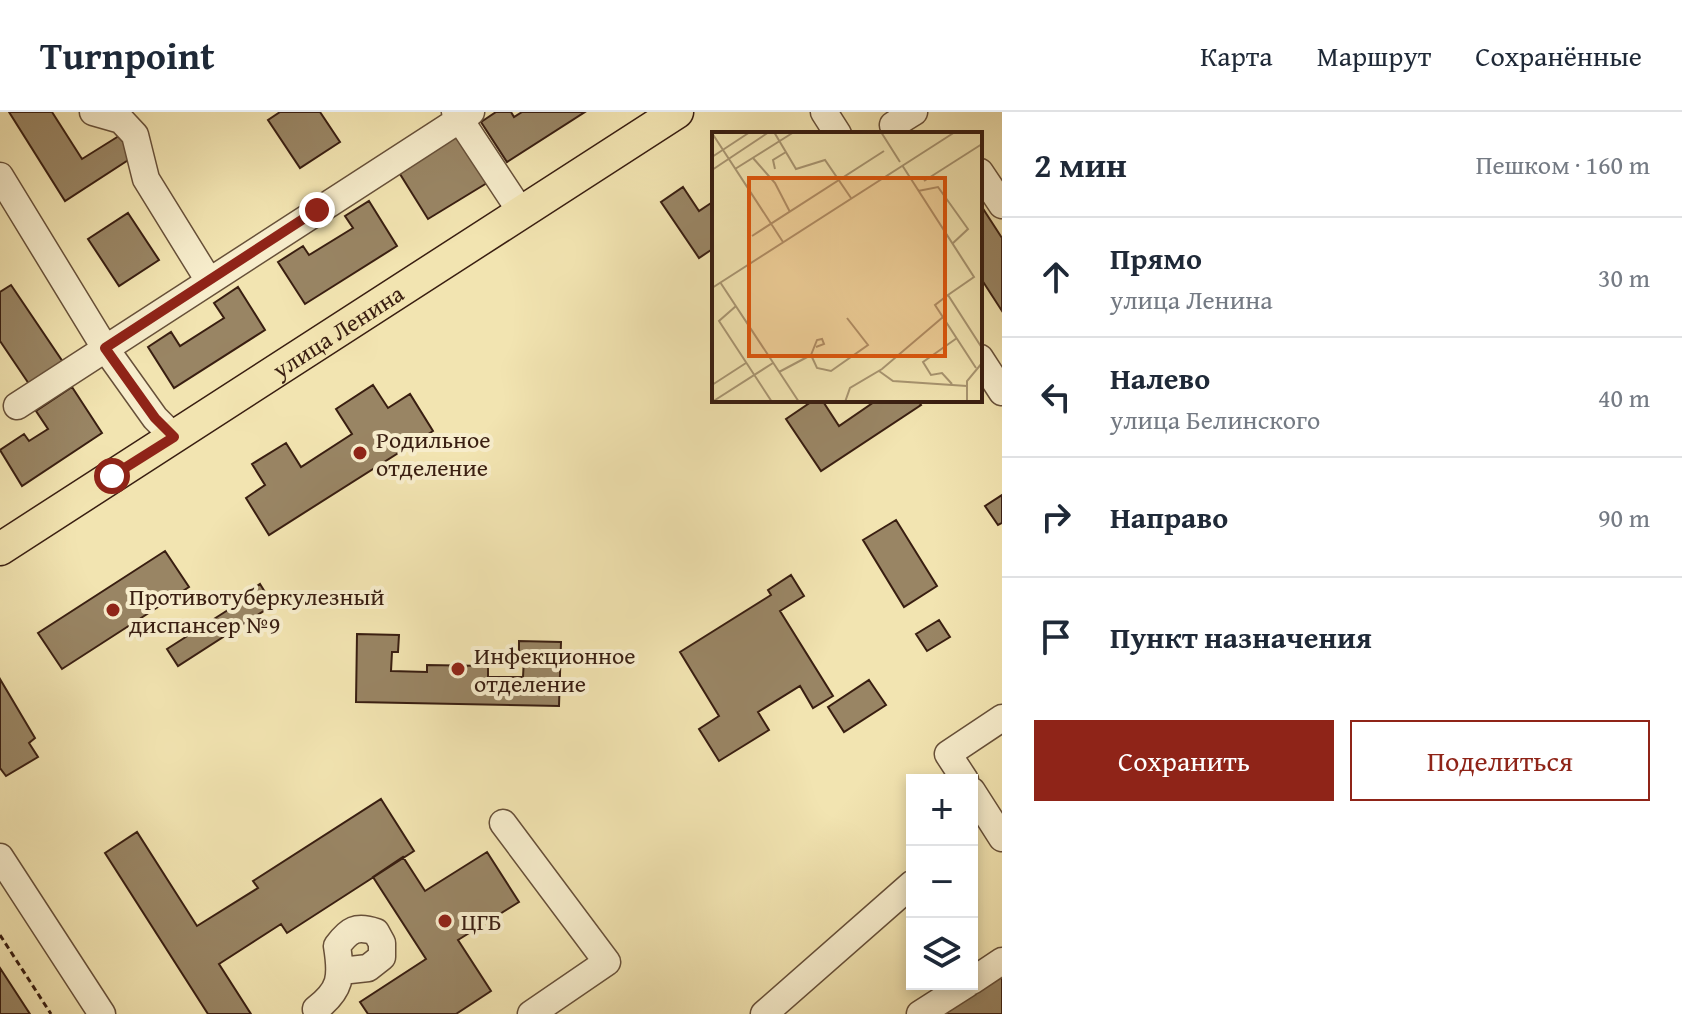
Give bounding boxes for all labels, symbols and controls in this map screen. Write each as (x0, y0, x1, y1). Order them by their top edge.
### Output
text: Turnpoint (40, 27, 215, 83)
text: Карта (1200, 35, 1273, 76)
text: Маршрут (1317, 35, 1431, 76)
text: Сохранённые (1475, 35, 1642, 76)
inset map (712, 132, 982, 402)
text: 2 мин (1034, 140, 1127, 189)
text: Пешком · 160 m (1476, 145, 1650, 184)
route end (299, 192, 335, 228)
text: Прямо (1110, 236, 1202, 280)
icon: ahead (1034, 255, 1078, 299)
text: 30 m (1598, 258, 1650, 297)
street label: улица Ленина (264, 275, 411, 387)
text: улица Ленина (1110, 280, 1273, 319)
text: Налево (1110, 356, 1210, 400)
icon: left (1034, 375, 1078, 419)
text: 40 m (1598, 378, 1650, 417)
text: улица Белинского (1110, 400, 1320, 439)
place label: Родильное отделение (376, 422, 490, 485)
marker: Родильное отделение (351, 444, 369, 462)
route start (94, 458, 130, 494)
icon: right (1034, 495, 1078, 539)
text: Направо (1110, 495, 1228, 539)
text: 90 m (1598, 498, 1650, 537)
place label: Противотуберкулезный диспансер №9 (129, 579, 384, 642)
marker: Противотуберкулезный диспансер №9 (104, 601, 122, 619)
icon: arrive (1034, 615, 1078, 659)
text: Пункт назначения (1110, 615, 1372, 659)
place label: Инфекционное отделение (474, 638, 636, 701)
marker: Инфекционное отделение (449, 660, 467, 678)
button: Сохранить (1034, 720, 1334, 801)
button: Поделиться (1350, 720, 1650, 801)
map controls (906, 774, 978, 990)
button: + (906, 774, 978, 846)
button: − (906, 846, 978, 918)
place label: ЦГБ (461, 904, 502, 939)
marker: ЦГБ (436, 912, 454, 930)
button: layers (906, 918, 978, 990)

